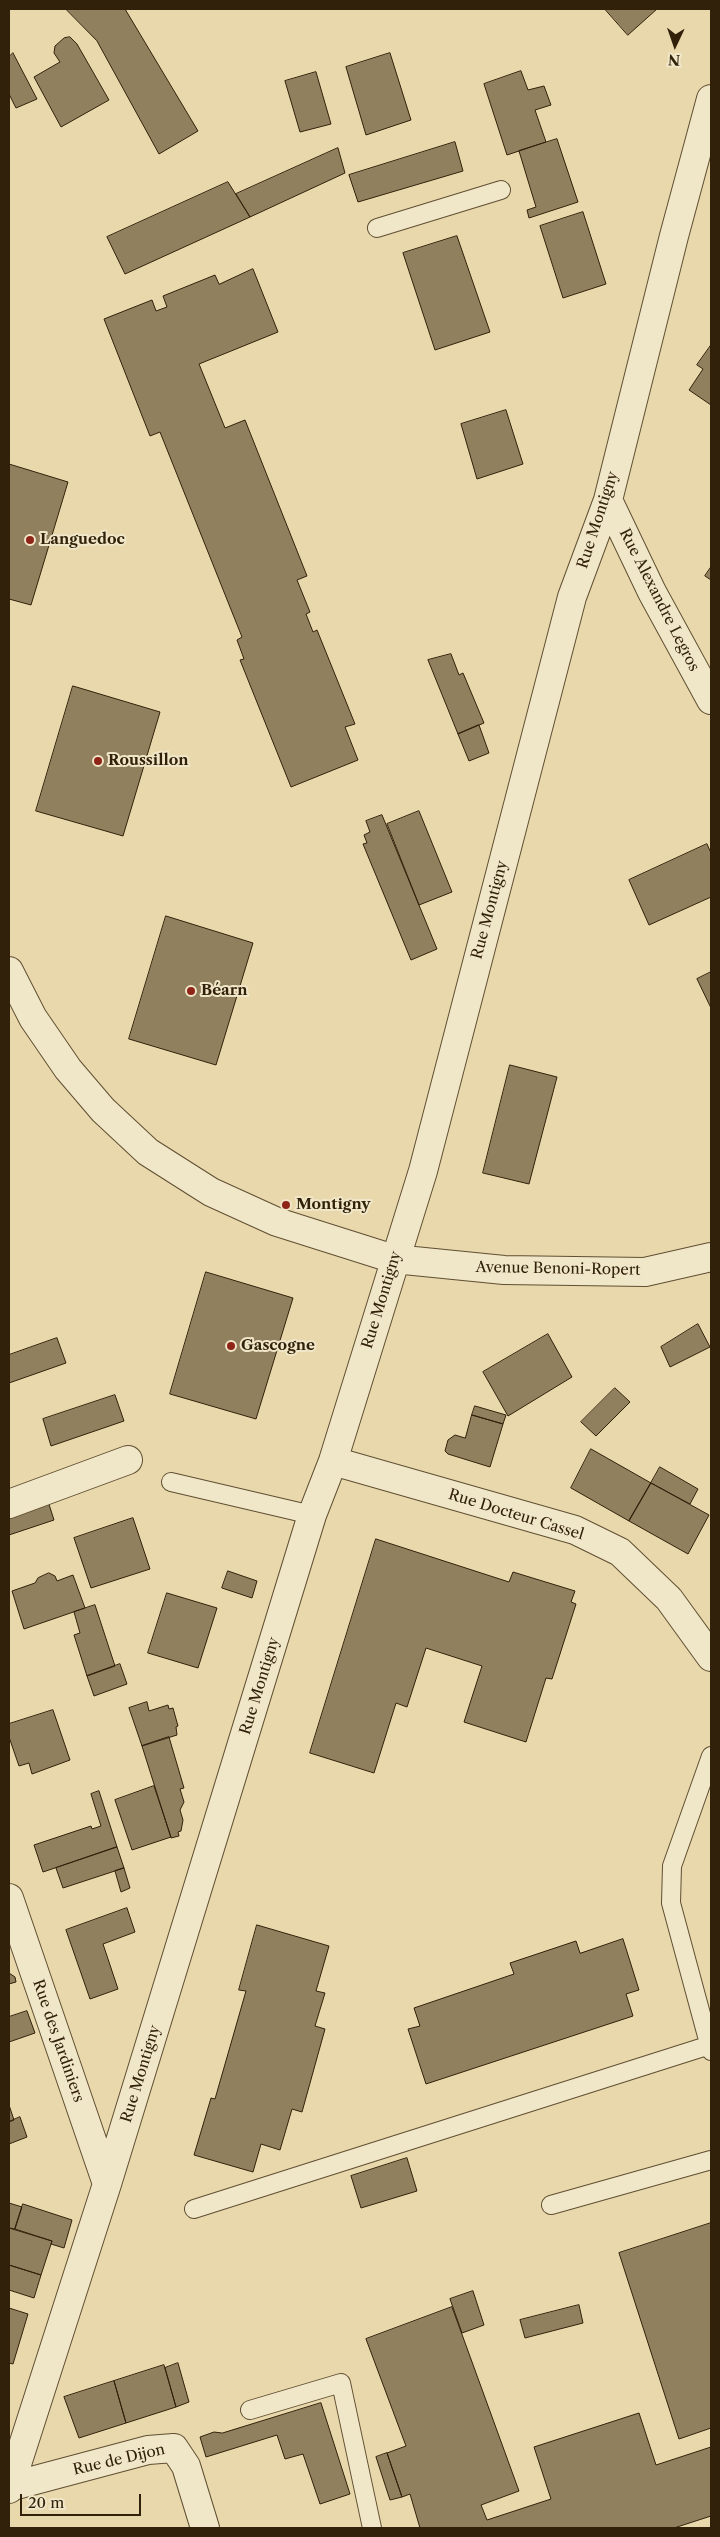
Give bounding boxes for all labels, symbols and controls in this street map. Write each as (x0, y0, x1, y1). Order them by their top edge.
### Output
north arrow (650, 20, 700, 70)
text: N (668, 51, 681, 69)
street label: Rue Montigny (574, 469, 622, 571)
street label: Rue Alexandre Legros (615, 526, 703, 674)
place label: Languedoc (40, 531, 125, 549)
marker: Languedoc (24, 534, 36, 546)
place label: Roussillon (108, 752, 189, 770)
marker: Roussillon (92, 755, 104, 767)
street label: Rue Montigny (468, 859, 512, 961)
place label: Béarn (201, 982, 247, 1000)
marker: Béarn (185, 985, 197, 997)
place label: Montigny (296, 1196, 371, 1214)
marker: Montigny (280, 1199, 292, 1211)
street label: Rue Montigny (359, 1249, 405, 1351)
street label: Avenue Benoni-Ropert (475, 1259, 641, 1279)
place label: Gascogne (241, 1337, 315, 1355)
marker: Gascogne (225, 1340, 237, 1352)
street label: Rue Docteur Cassel (446, 1486, 586, 1544)
street label: Rue Montigny (237, 1635, 283, 1737)
street label: Rue des Jardiniers (29, 1977, 87, 2105)
street label: Rue Montigny (118, 2023, 164, 2125)
street label: Rue de Dijon (71, 2441, 167, 2479)
scale bar (22, 2484, 144, 2516)
text: 20 m (28, 2493, 64, 2512)

